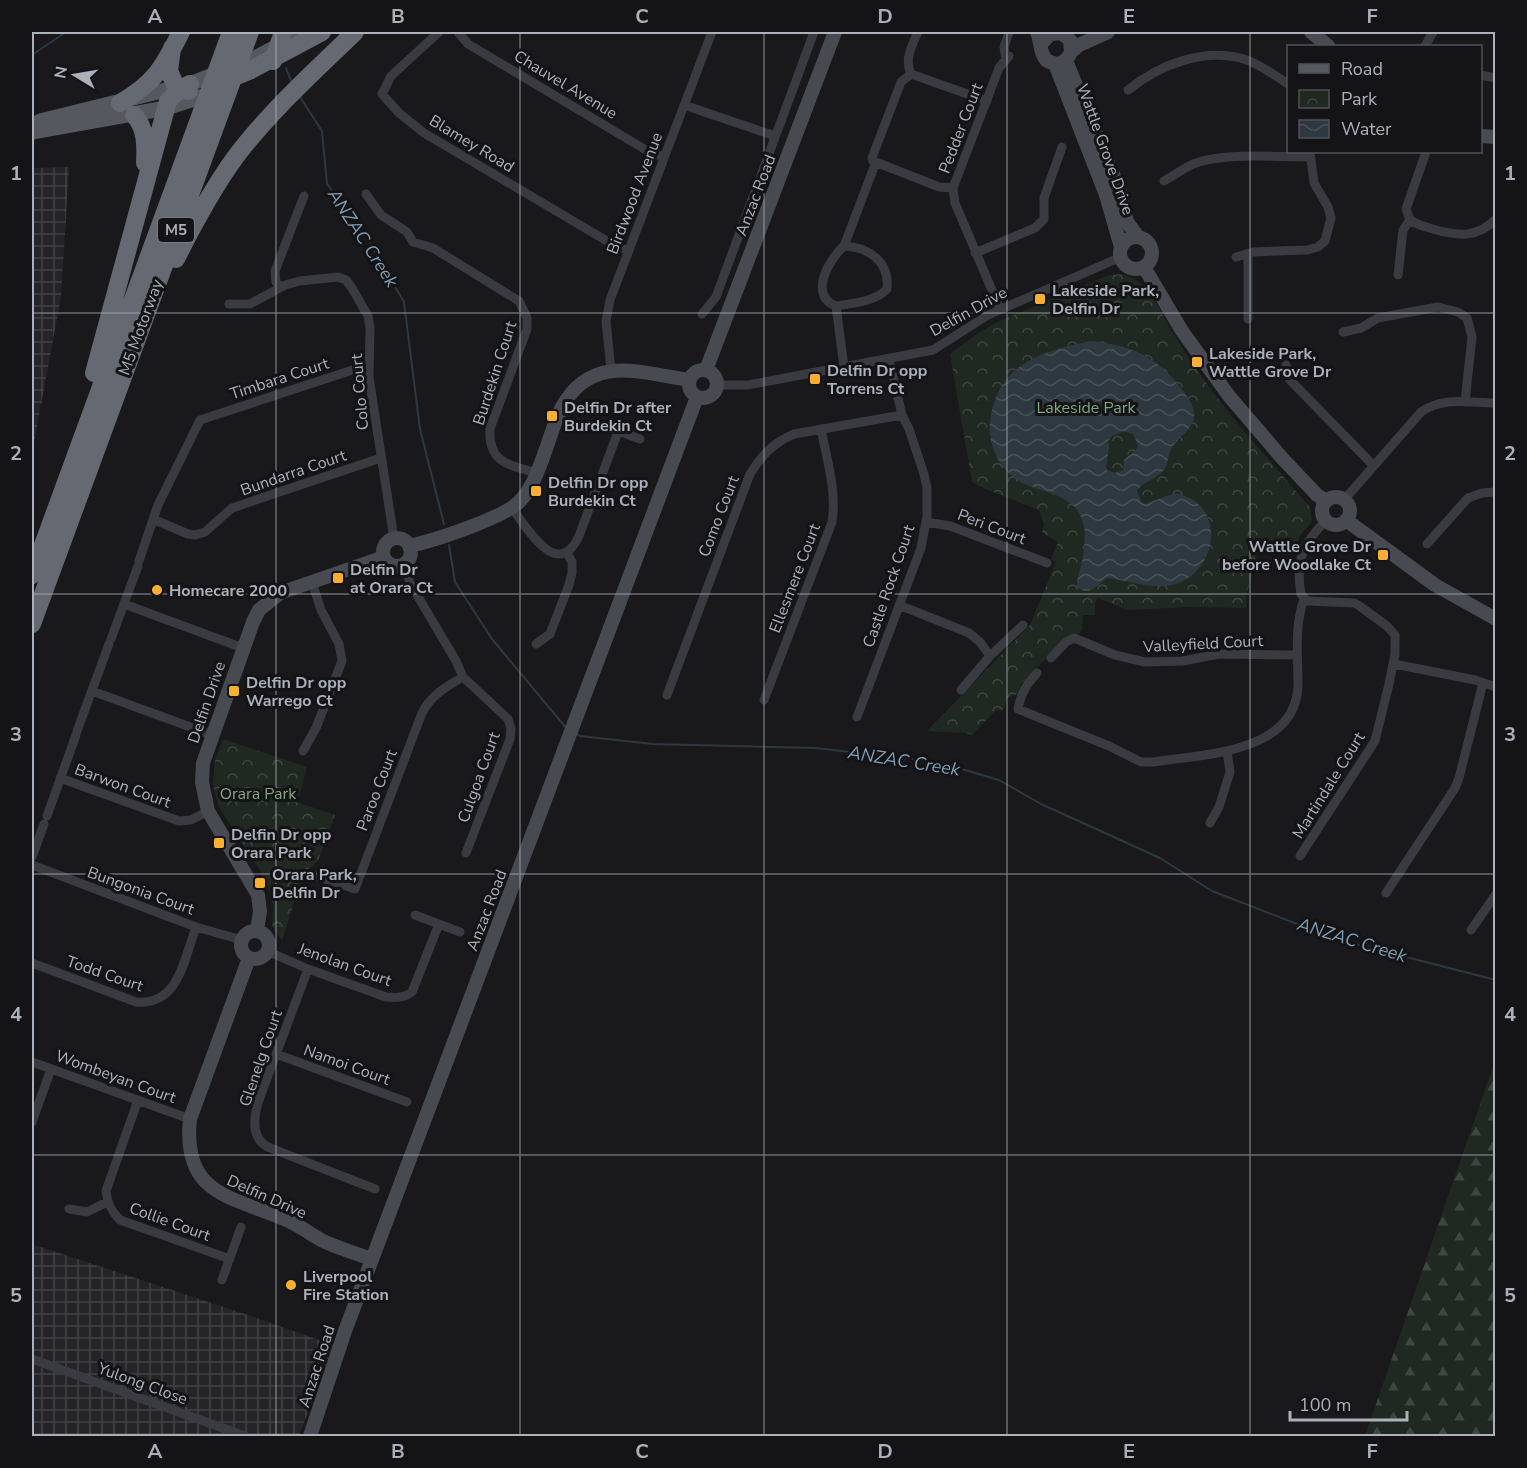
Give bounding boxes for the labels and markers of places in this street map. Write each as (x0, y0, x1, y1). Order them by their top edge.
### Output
place label: Lakeside Park, Delfin Dr (1052, 280, 1159, 320)
marker: Lakeside Park, Delfin Dr (1033, 292, 1047, 306)
place label: Lakeside Park, Wattle Grove Dr (1209, 343, 1332, 383)
marker: Lakeside Park, Wattle Grove Dr (1190, 355, 1204, 369)
place label: Delfin Dr opp Torrens Ct (827, 360, 927, 400)
marker: Delfin Dr opp Torrens Ct (808, 372, 822, 386)
place label: Delfin Dr after Burdekin Ct (564, 397, 672, 437)
marker: Delfin Dr after Burdekin Ct (545, 409, 559, 423)
place label: Delfin Dr opp Burdekin Ct (548, 472, 648, 512)
marker: Delfin Dr opp Burdekin Ct (529, 484, 543, 498)
place label: Wattle Grove Dr before Woodlake Ct (1222, 536, 1372, 576)
marker: Wattle Grove Dr before Woodlake Ct (1376, 548, 1390, 562)
place label: Delfin Dr at Orara Ct (350, 559, 433, 599)
marker: Delfin Dr at Orara Ct (331, 571, 345, 585)
place label: Homecare 2000 (169, 580, 287, 602)
marker: Homecare 2000 (150, 583, 164, 597)
place label: Delfin Dr opp Warrego Ct (246, 672, 346, 712)
marker: Delfin Dr opp Warrego Ct (227, 684, 241, 698)
place label: Delfin Dr opp Orara Park (231, 824, 331, 864)
marker: Delfin Dr opp Orara Park (212, 836, 226, 850)
place label: Orara Park, Delfin Dr (272, 864, 357, 904)
marker: Orara Park, Delfin Dr (253, 876, 267, 890)
place label: Liverpool Fire Station (303, 1266, 389, 1306)
marker: Liverpool Fire Station (284, 1278, 298, 1292)

